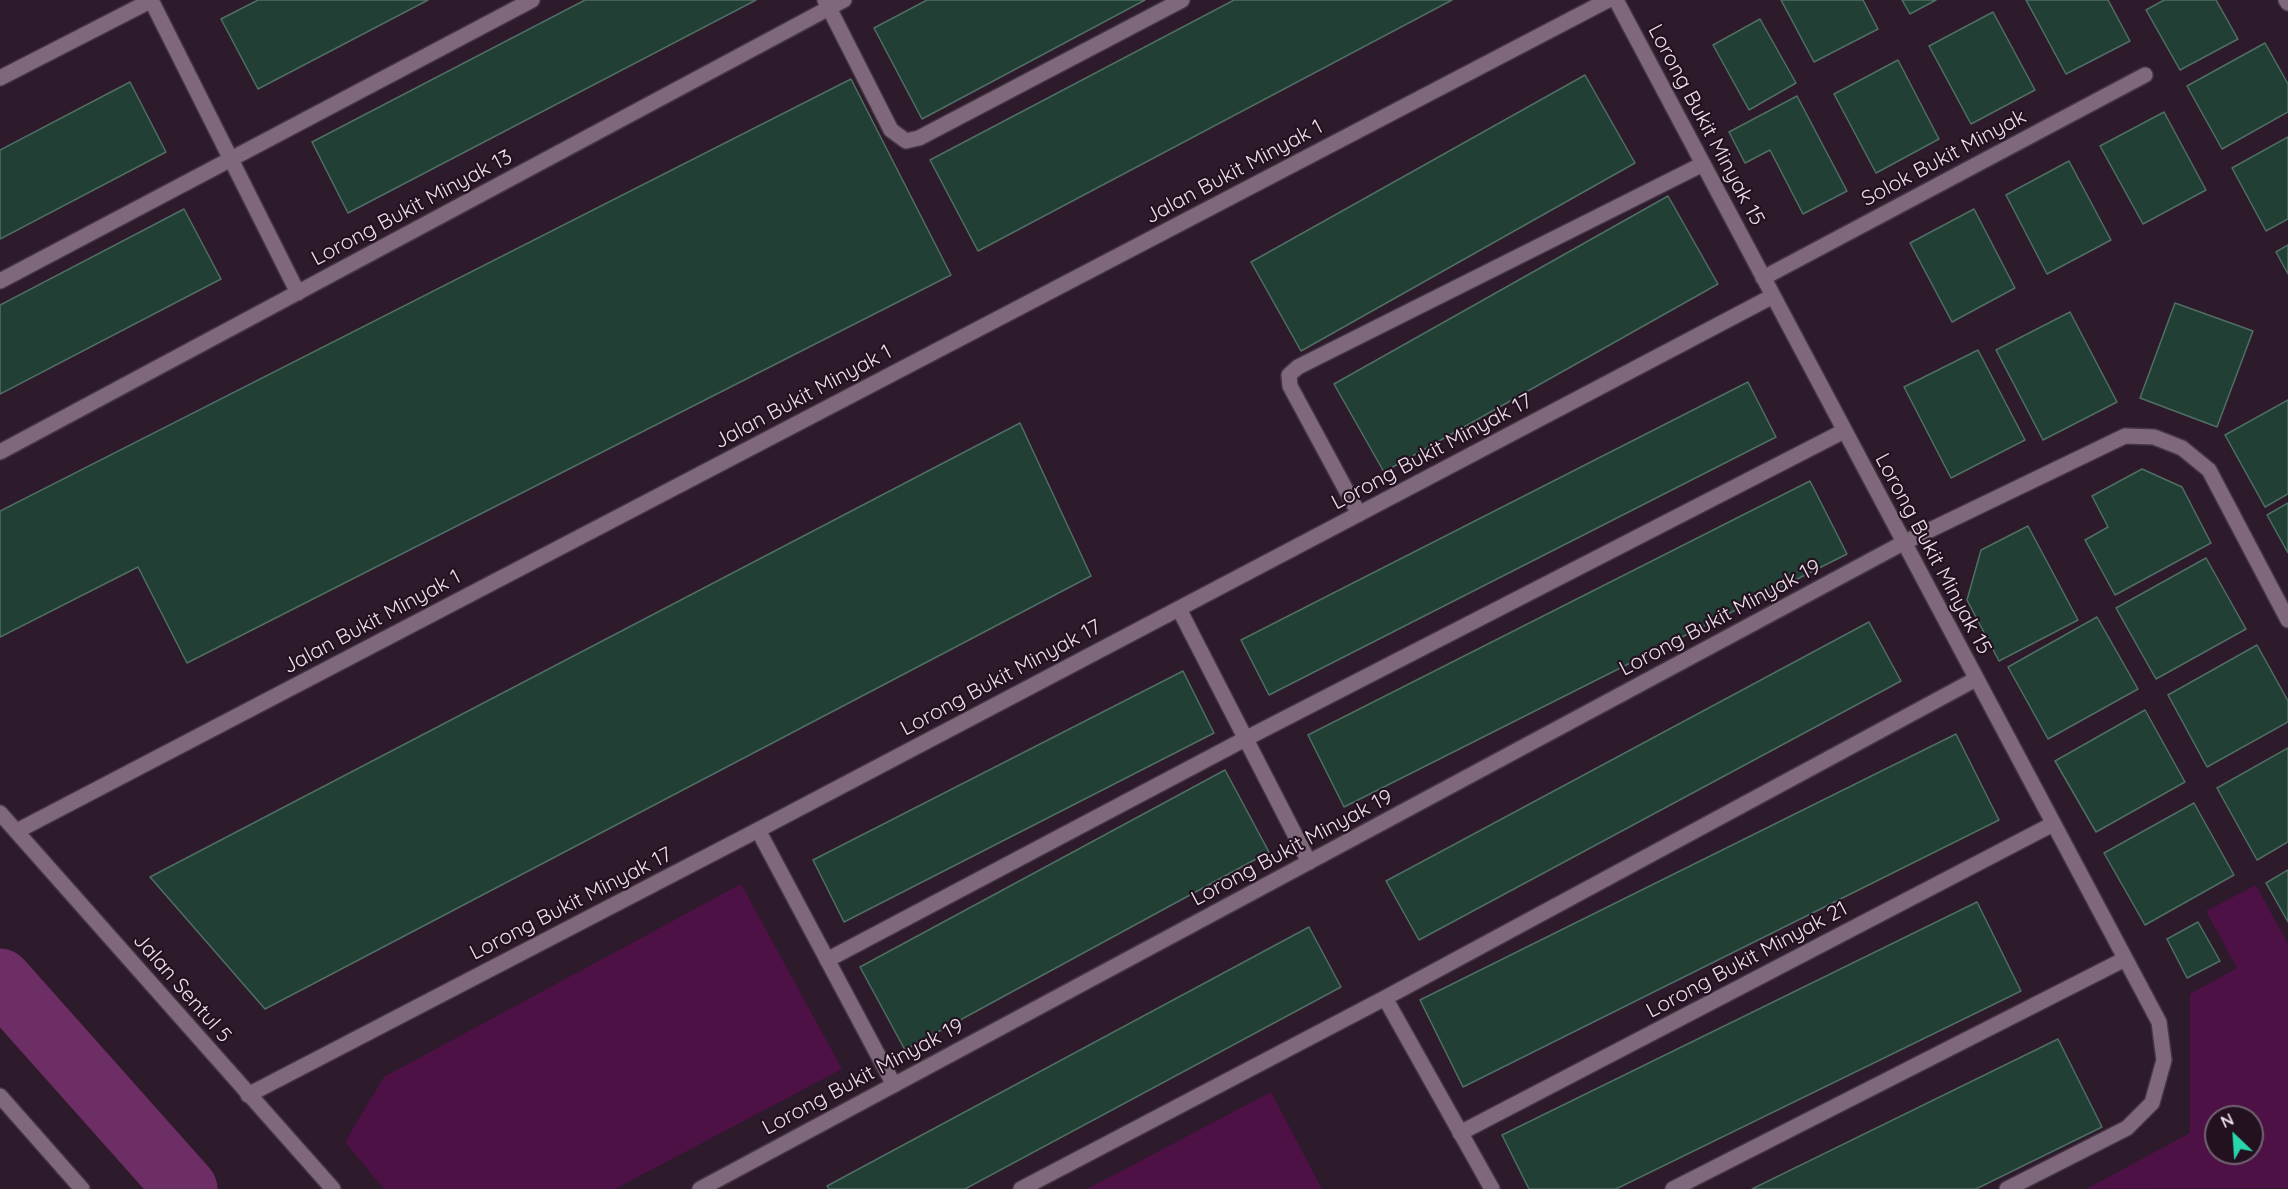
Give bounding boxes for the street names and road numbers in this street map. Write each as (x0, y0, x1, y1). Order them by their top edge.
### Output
street label: Lorong Bukit Minyak 15 (1642, 20, 1770, 230)
street label: Solok Bukit Minyak (1857, 104, 2031, 212)
street label: Jalan Bukit Minyak 1 (1141, 114, 1327, 230)
street label: Lorong Bukit Minyak 13 (307, 144, 517, 272)
street label: Jalan Bukit Minyak 1 (710, 339, 896, 455)
street label: Lorong Bukit Minyak 17 (1327, 388, 1537, 516)
street label: Lorong Bukit Minyak 15 (1869, 449, 1997, 659)
street label: Lorong Bukit Minyak 19 (1615, 554, 1825, 682)
street label: Jalan Bukit Minyak 1 (279, 564, 465, 680)
street label: Lorong Bukit Minyak 17 (896, 614, 1106, 742)
street label: Lorong Bukit Minyak 19 (1187, 784, 1397, 912)
street label: Lorong Bukit Minyak 17 (466, 842, 676, 966)
street label: Lorong Bukit Minyak 21 (1642, 896, 1852, 1024)
street label: Jalan Sentul 5 (128, 928, 236, 1048)
street label: Lorong Bukit Minyak 19 (758, 1013, 968, 1141)

